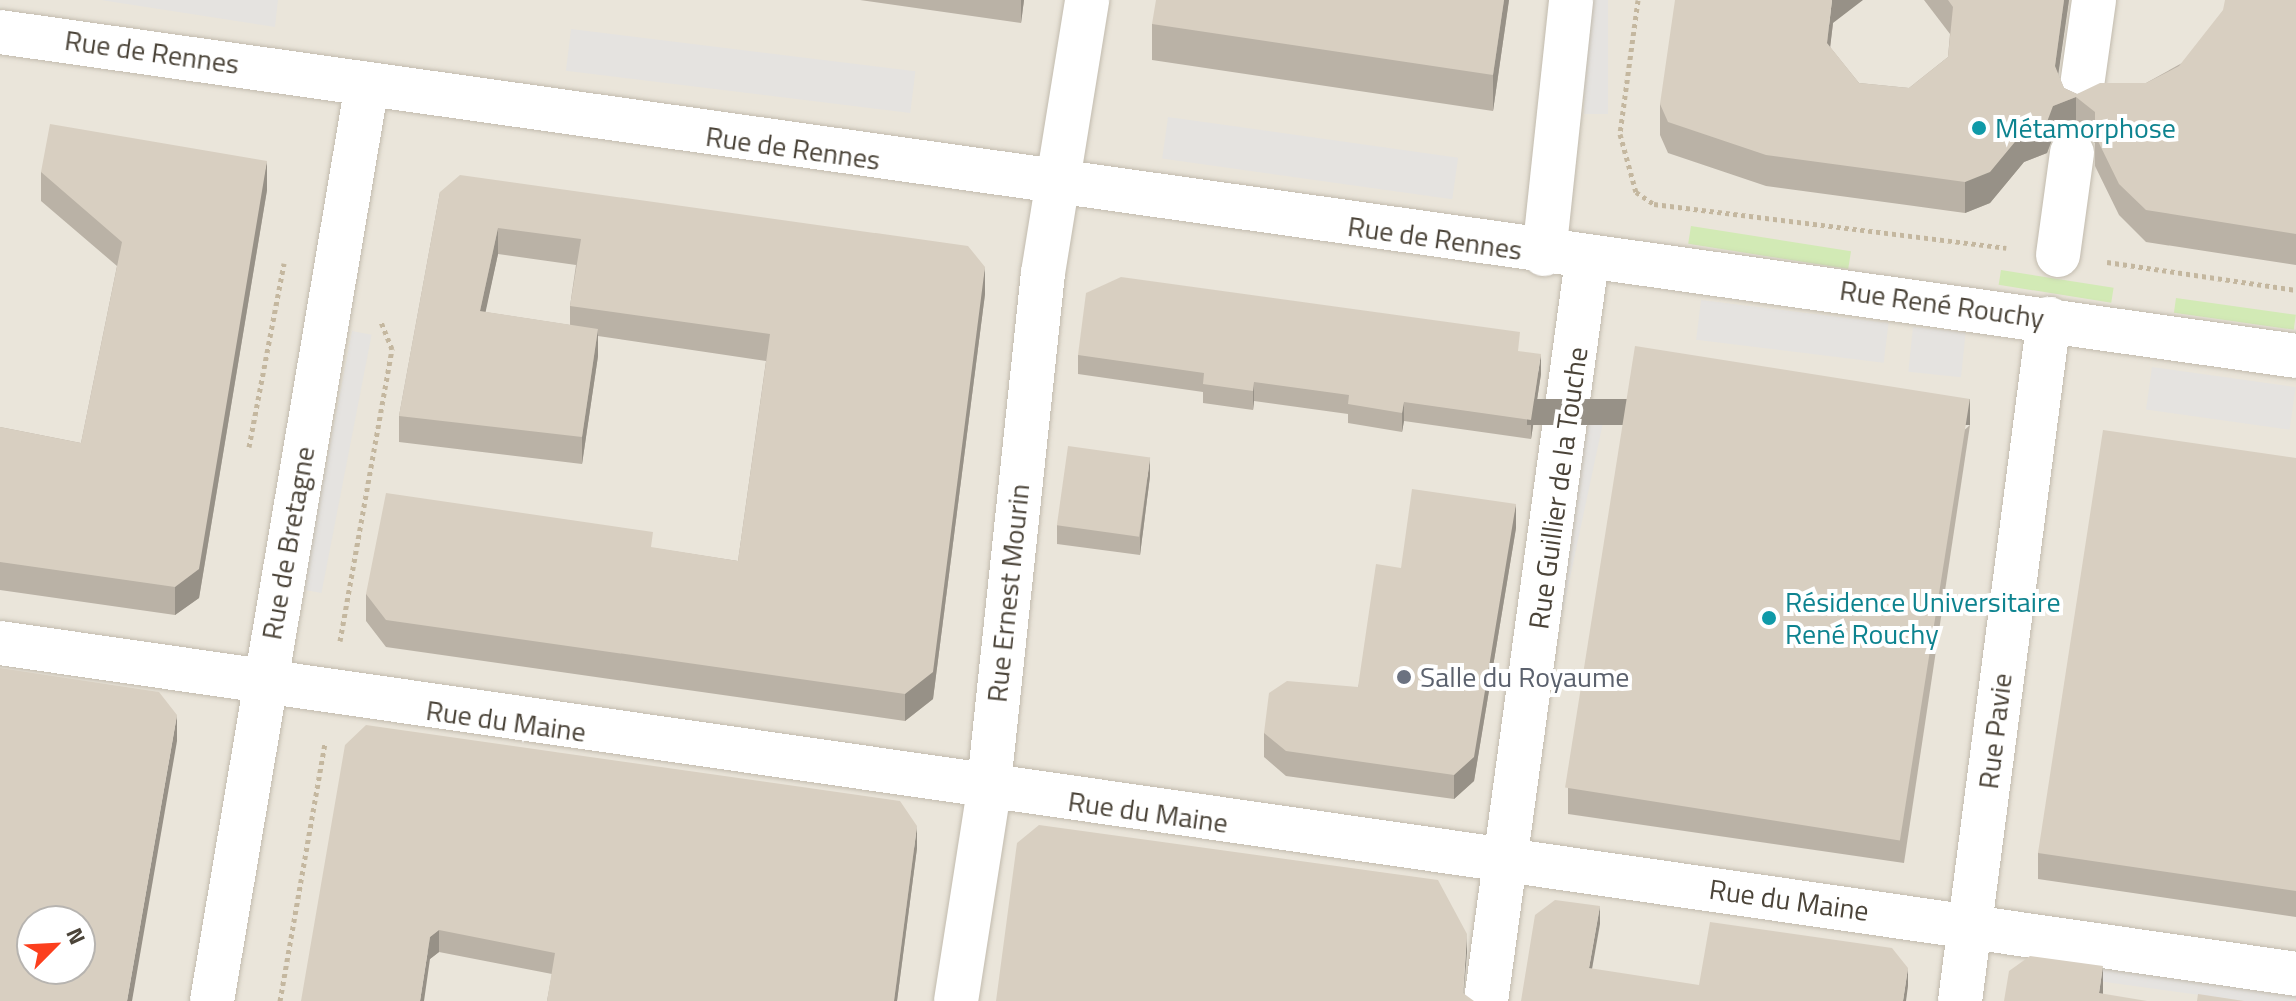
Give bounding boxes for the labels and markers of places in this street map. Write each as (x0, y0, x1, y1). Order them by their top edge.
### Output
place label: Métamorphose (1995, 111, 2176, 145)
marker: Métamorphose (1970, 119, 1988, 137)
place label: Résidence Universitaire René Rouchy (1785, 585, 2061, 651)
marker: Résidence Universitaire René Rouchy (1760, 609, 1778, 627)
place label: Salle du Royaume (1420, 660, 1629, 694)
marker: Salle du Royaume (1395, 668, 1413, 686)

